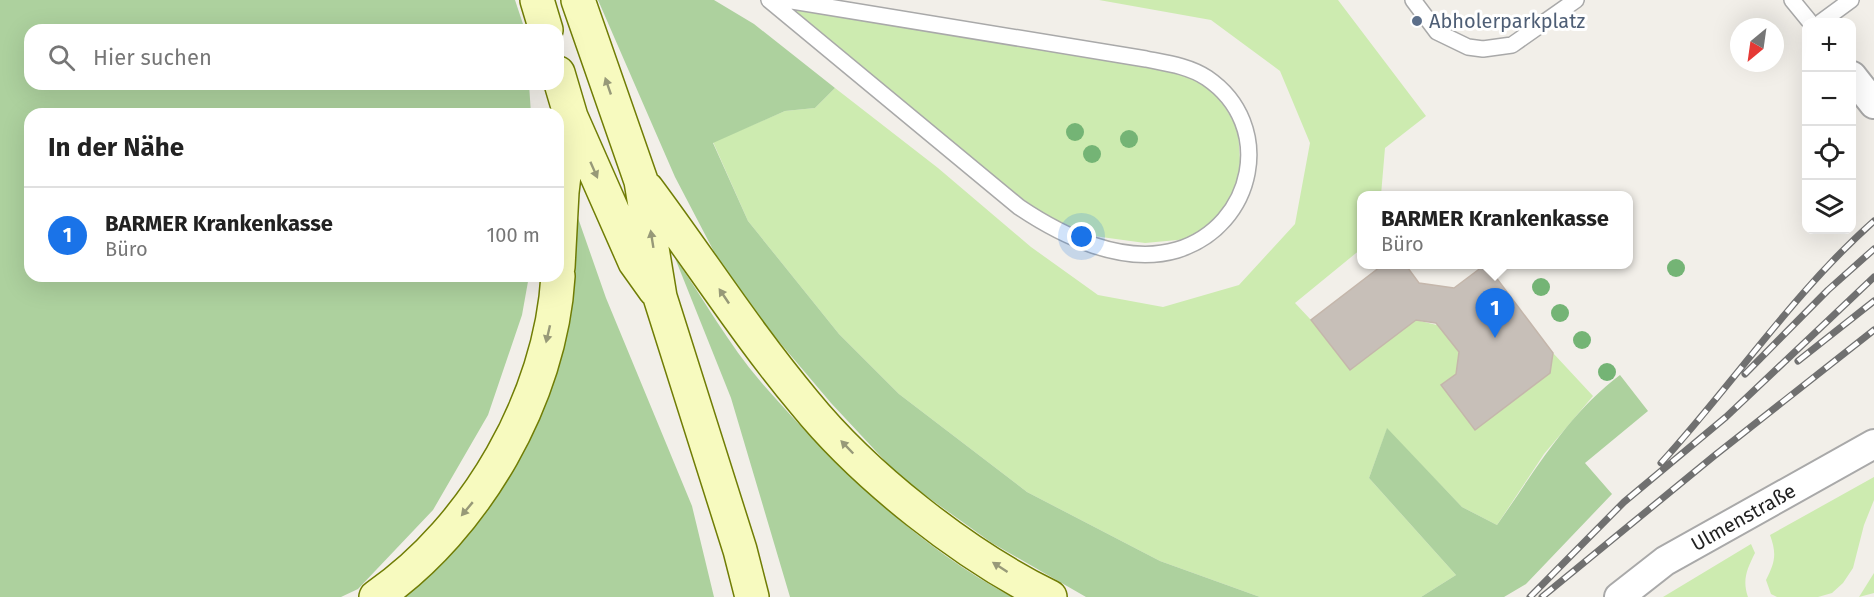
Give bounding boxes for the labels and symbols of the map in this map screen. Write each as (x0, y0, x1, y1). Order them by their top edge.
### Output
place label: Abholerparkplatz (1429, 9, 1585, 33)
marker: Abholerparkplatz (1410, 14, 1424, 28)
north arrow (1730, 18, 1784, 72)
one-way arrow (603, 77, 613, 95)
one-way arrow (590, 162, 599, 179)
your location (1067, 222, 1096, 251)
one-way arrow (647, 230, 656, 249)
one-way arrow (719, 288, 730, 304)
pin: 1 (1476, 288, 1514, 338)
one-way arrow (543, 324, 552, 343)
one-way arrow (840, 440, 854, 454)
street label: Ulmenstraße (1687, 478, 1800, 556)
one-way arrow (461, 501, 474, 516)
one-way arrow (992, 561, 1008, 573)

